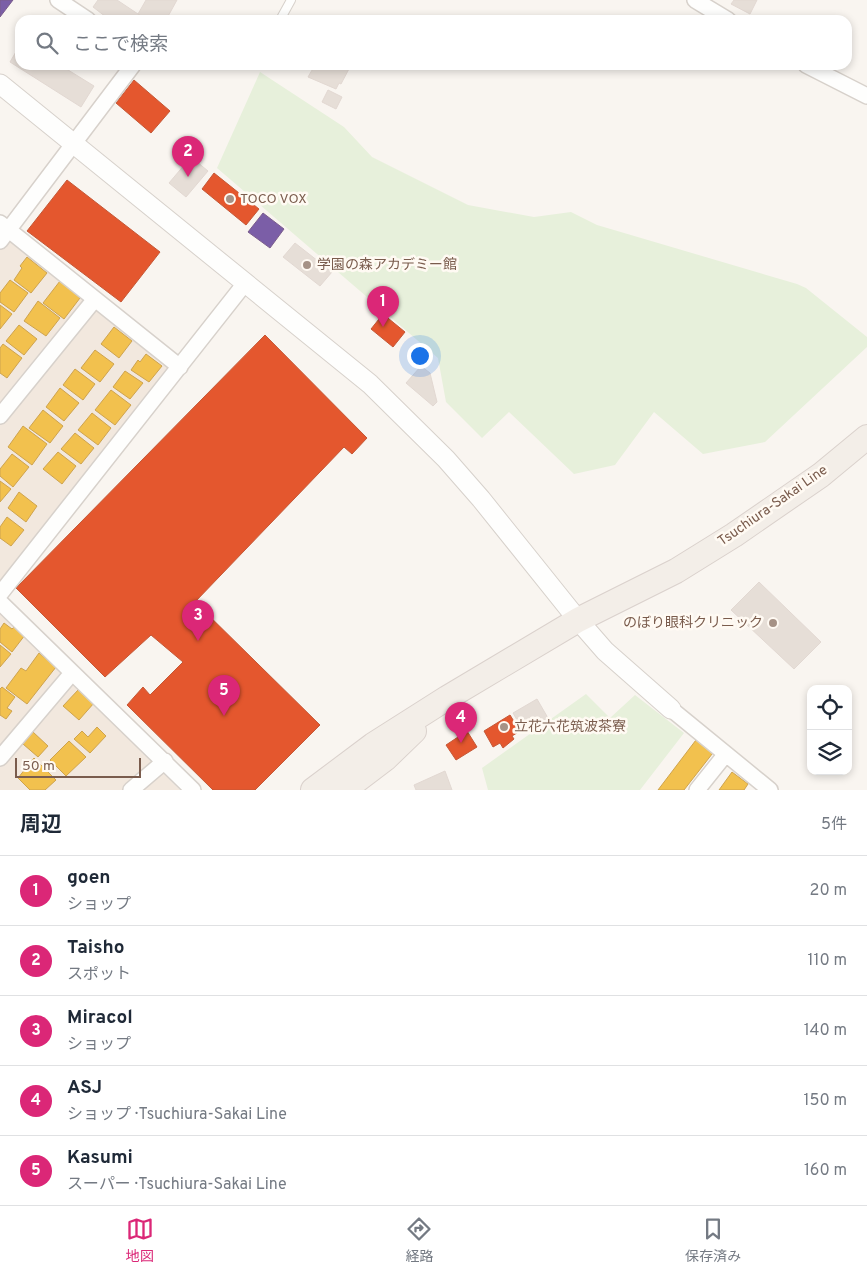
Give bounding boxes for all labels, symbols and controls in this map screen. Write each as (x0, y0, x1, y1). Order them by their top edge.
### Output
search box (15, 15, 852, 70)
icon: search (33, 29, 61, 57)
text: ここで検索 (73, 33, 168, 57)
pin: 2 (172, 136, 204, 177)
place label: TOCO VOX (240, 191, 307, 208)
marker: TOCO VOX (224, 193, 236, 205)
place label: 学園の森アカデミー館 (317, 257, 457, 274)
marker: 学園の森アカデミー館 (301, 259, 313, 271)
pin: 1 (367, 286, 399, 327)
your location (407, 343, 433, 369)
street label: Tsuchiura-Sakai Line (715, 462, 831, 550)
pin: 3 (182, 600, 214, 641)
place label: のぼり眼科クリニック (623, 615, 763, 632)
marker: のぼり眼科クリニック (767, 617, 779, 629)
pin: 5 (208, 675, 240, 716)
map controls (807, 685, 852, 775)
button: locate (807, 685, 852, 730)
pin: 4 (445, 702, 477, 743)
place label: 立花六花筑波茶寮 (514, 719, 626, 736)
marker: 立花六花筑波茶寮 (498, 721, 510, 733)
button: layers (807, 730, 852, 775)
scale bar (15, 755, 141, 778)
text: 50 m (22, 758, 55, 775)
text: 周辺 (20, 812, 62, 839)
text: 5件 (821, 815, 847, 835)
text: goen (67, 866, 111, 890)
text: 1 (33, 881, 39, 901)
text: 20 m (810, 881, 847, 901)
text: ショップ (67, 895, 131, 915)
text: Taisho (67, 936, 125, 960)
text: 2 (31, 951, 41, 971)
text: 110 m (807, 951, 847, 971)
text: スポット (67, 965, 131, 985)
text: Miracol (67, 1006, 133, 1030)
text: 3 (31, 1021, 41, 1041)
text: 140 m (804, 1021, 847, 1041)
text: ショップ (67, 1035, 131, 1055)
text: ASJ (67, 1076, 102, 1100)
text: 4 (31, 1091, 41, 1111)
text: 150 m (804, 1091, 847, 1111)
text: ショップ · Tsuchiura-Sakai Line (67, 1105, 287, 1125)
text: Kasumi (67, 1146, 133, 1170)
text: 5 (31, 1161, 41, 1181)
text: 160 m (804, 1161, 847, 1181)
text: スーパー · Tsuchiura-Sakai Line (67, 1175, 287, 1195)
tab: 地図 (126, 1215, 154, 1266)
tab: 経路 (405, 1215, 433, 1266)
tab: 保存済み (685, 1215, 741, 1266)

